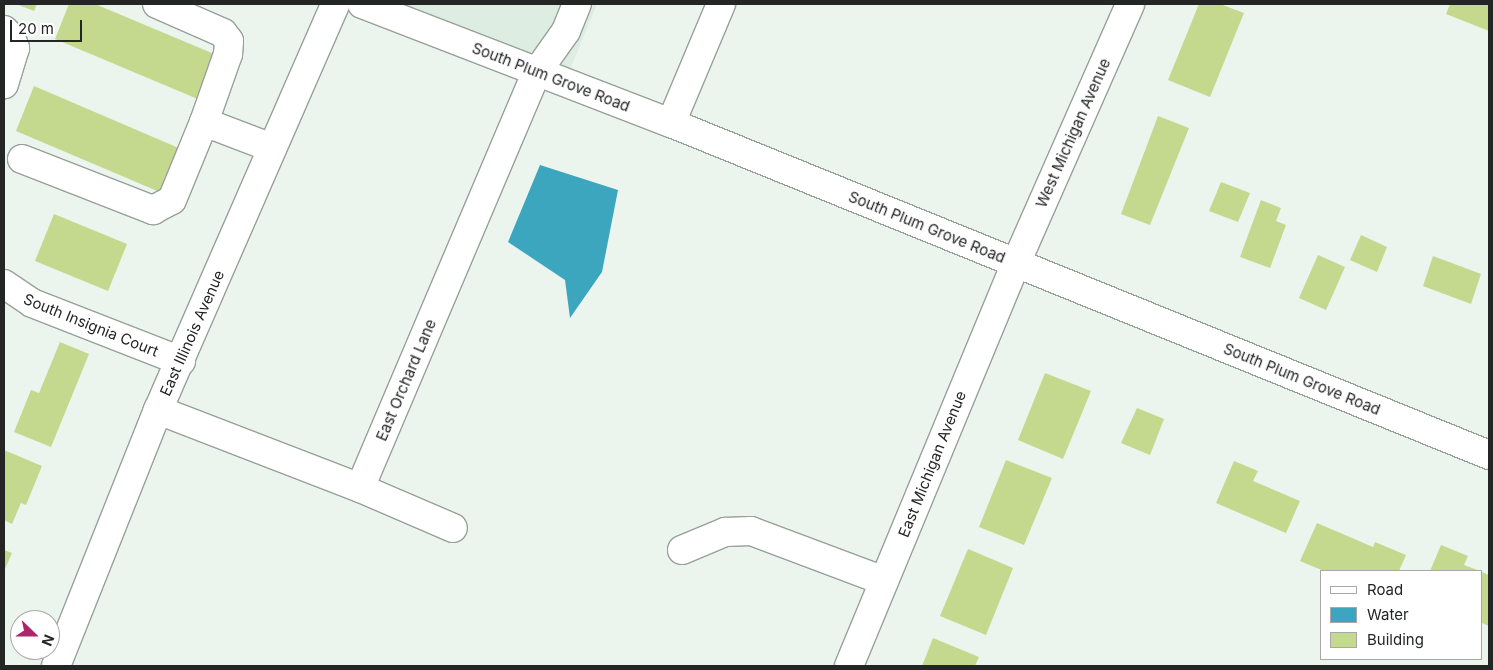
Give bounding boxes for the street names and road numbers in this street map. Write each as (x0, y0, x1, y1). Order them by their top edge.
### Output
street label: South Plum Grove Road (470, 39, 632, 115)
street label: West Michigan Avenue (1032, 56, 1114, 210)
street label: South Plum Grove Road (846, 187, 1008, 267)
street label: East Illinois Avenue (156, 267, 228, 399)
street label: South Insignia Court (21, 290, 161, 360)
street label: East Orchard Lane (372, 316, 440, 444)
street label: South Plum Grove Road (1221, 339, 1383, 419)
street label: East Michigan Avenue (894, 388, 970, 540)

